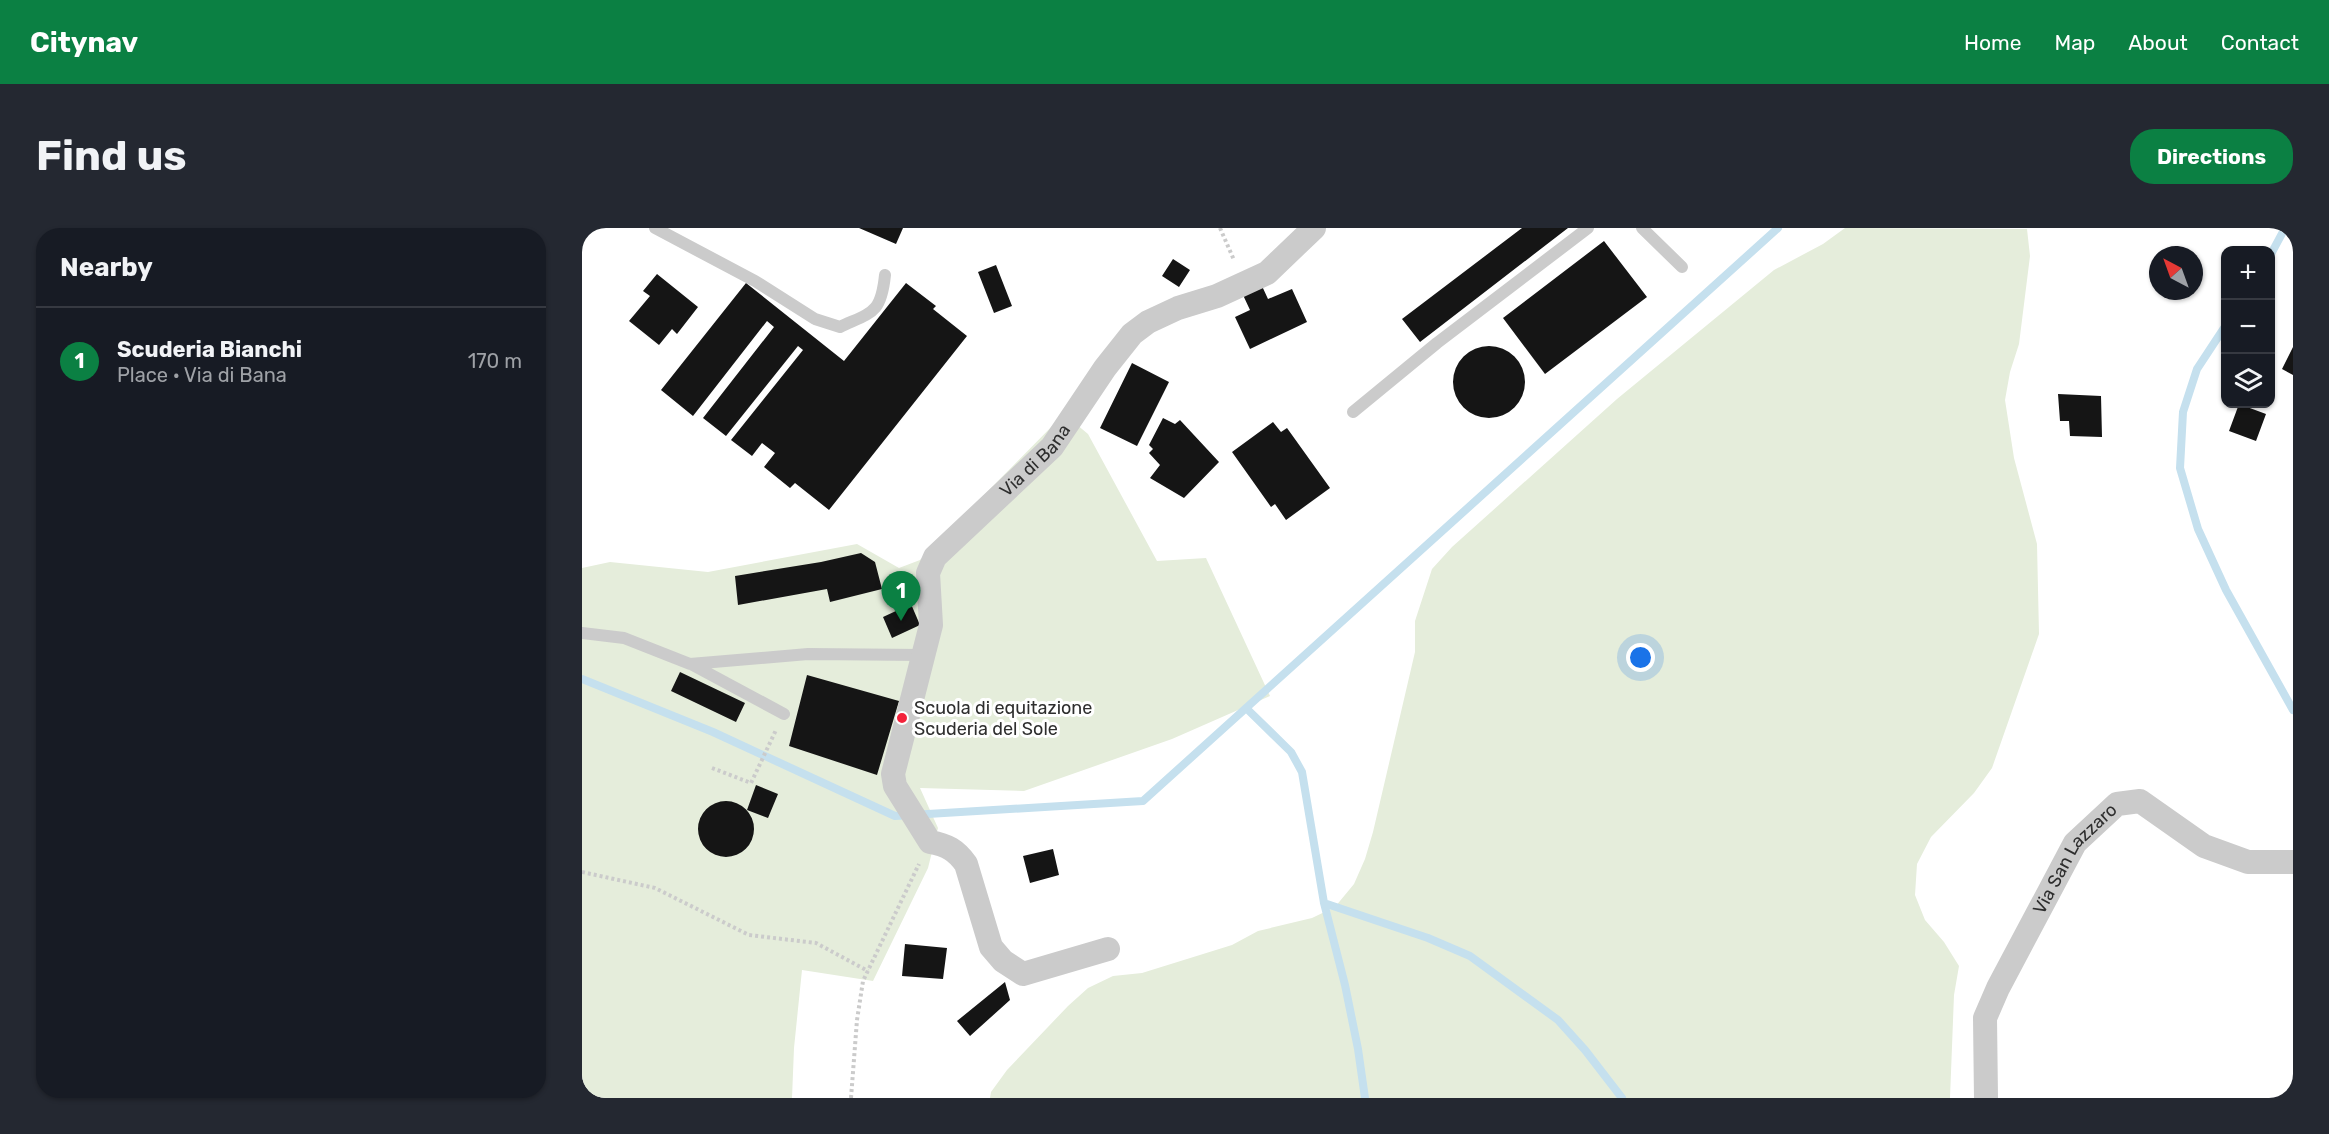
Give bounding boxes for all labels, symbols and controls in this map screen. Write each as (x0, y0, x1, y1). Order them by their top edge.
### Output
text: Citynav (30, 26, 138, 59)
text: Home (1964, 30, 2021, 55)
text: Map (2054, 30, 2095, 55)
text: About (2128, 30, 2188, 55)
text: Contact (2221, 30, 2299, 55)
button: Directions (2130, 129, 2293, 184)
text: Find us (36, 131, 187, 181)
north arrow (2149, 246, 2203, 300)
map controls (2221, 246, 2275, 408)
button: + (2221, 246, 2275, 300)
text: Nearby (60, 252, 153, 283)
button: − (2221, 300, 2275, 354)
text: Scuderia Bianchi (117, 336, 302, 363)
text: 1 (75, 349, 84, 373)
text: 170 m (468, 349, 522, 373)
button: layers (2221, 354, 2275, 408)
text: Place · Via di Bana (117, 363, 287, 387)
street label: Via di Bana (995, 420, 1075, 501)
pin: 1 (882, 572, 920, 621)
your location (1626, 643, 1655, 672)
place label: Scuola di equitazione Scuderia del Sole (914, 697, 1092, 740)
marker: Scuola di equitazione Scuderia del Sole (895, 711, 909, 725)
street label: Via San Lazzaro (2028, 799, 2122, 918)

